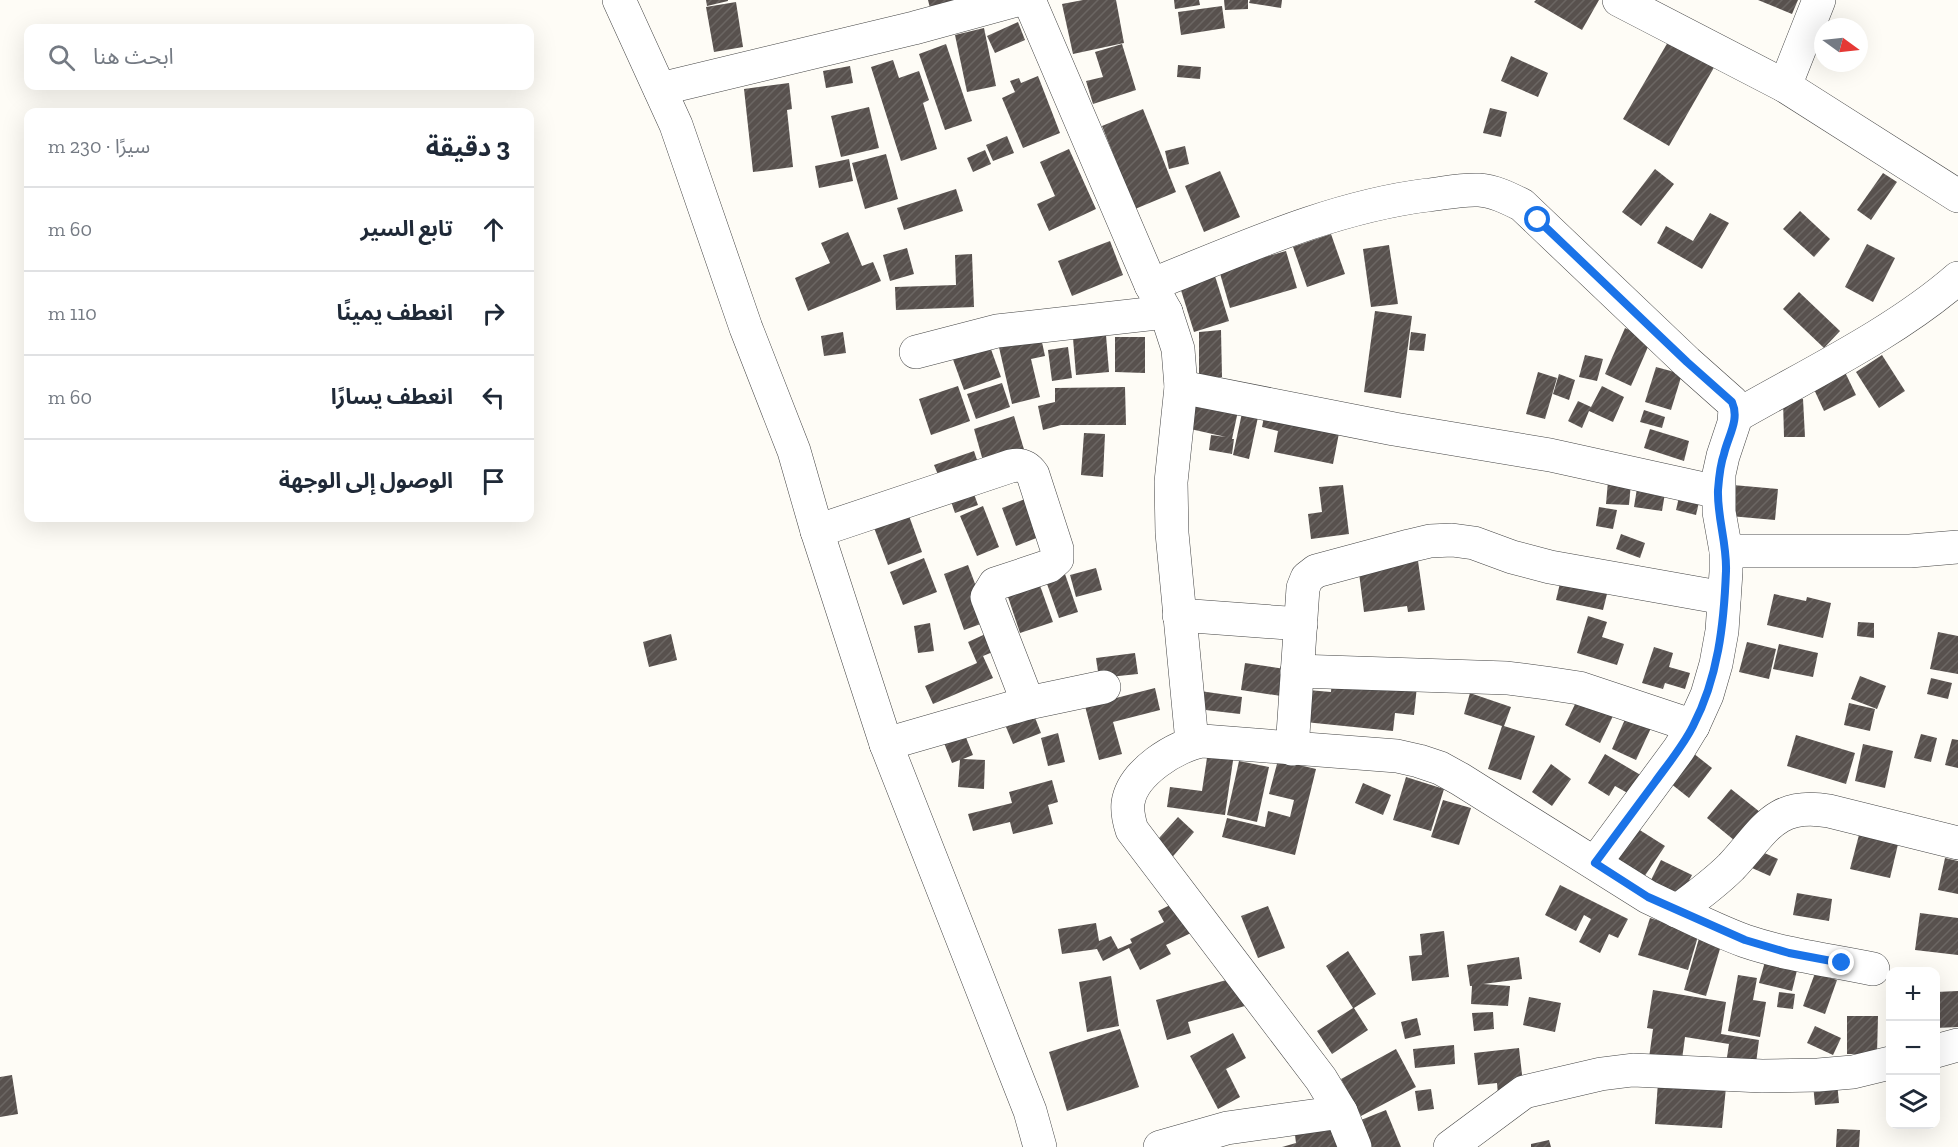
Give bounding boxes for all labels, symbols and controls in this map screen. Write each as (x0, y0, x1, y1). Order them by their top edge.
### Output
north arrow (1814, 18, 1868, 72)
search box (24, 24, 534, 90)
icon: search (45, 41, 78, 74)
text: ابحث هنا (93, 43, 174, 70)
text: 3 دقيقة (426, 131, 510, 163)
text: سيرًا · 230 m (48, 134, 150, 158)
route start (1524, 206, 1550, 232)
icon: ahead (477, 213, 510, 246)
text: تابع السير (361, 215, 453, 242)
text: 60 m (48, 217, 92, 241)
icon: right (477, 297, 510, 330)
text: انعطف يمينًا (336, 299, 453, 326)
text: 110 m (48, 301, 97, 325)
icon: left (477, 381, 510, 414)
text: انعطف يسارًا (331, 383, 453, 410)
text: 60 m (48, 385, 92, 409)
icon: arrive (477, 465, 510, 498)
text: الوصول إلى الوجهة (279, 467, 453, 494)
route end (1828, 949, 1854, 975)
map controls (1886, 967, 1940, 1129)
button: + (1886, 967, 1940, 1021)
button: − (1886, 1021, 1940, 1075)
button: layers (1886, 1075, 1940, 1129)

